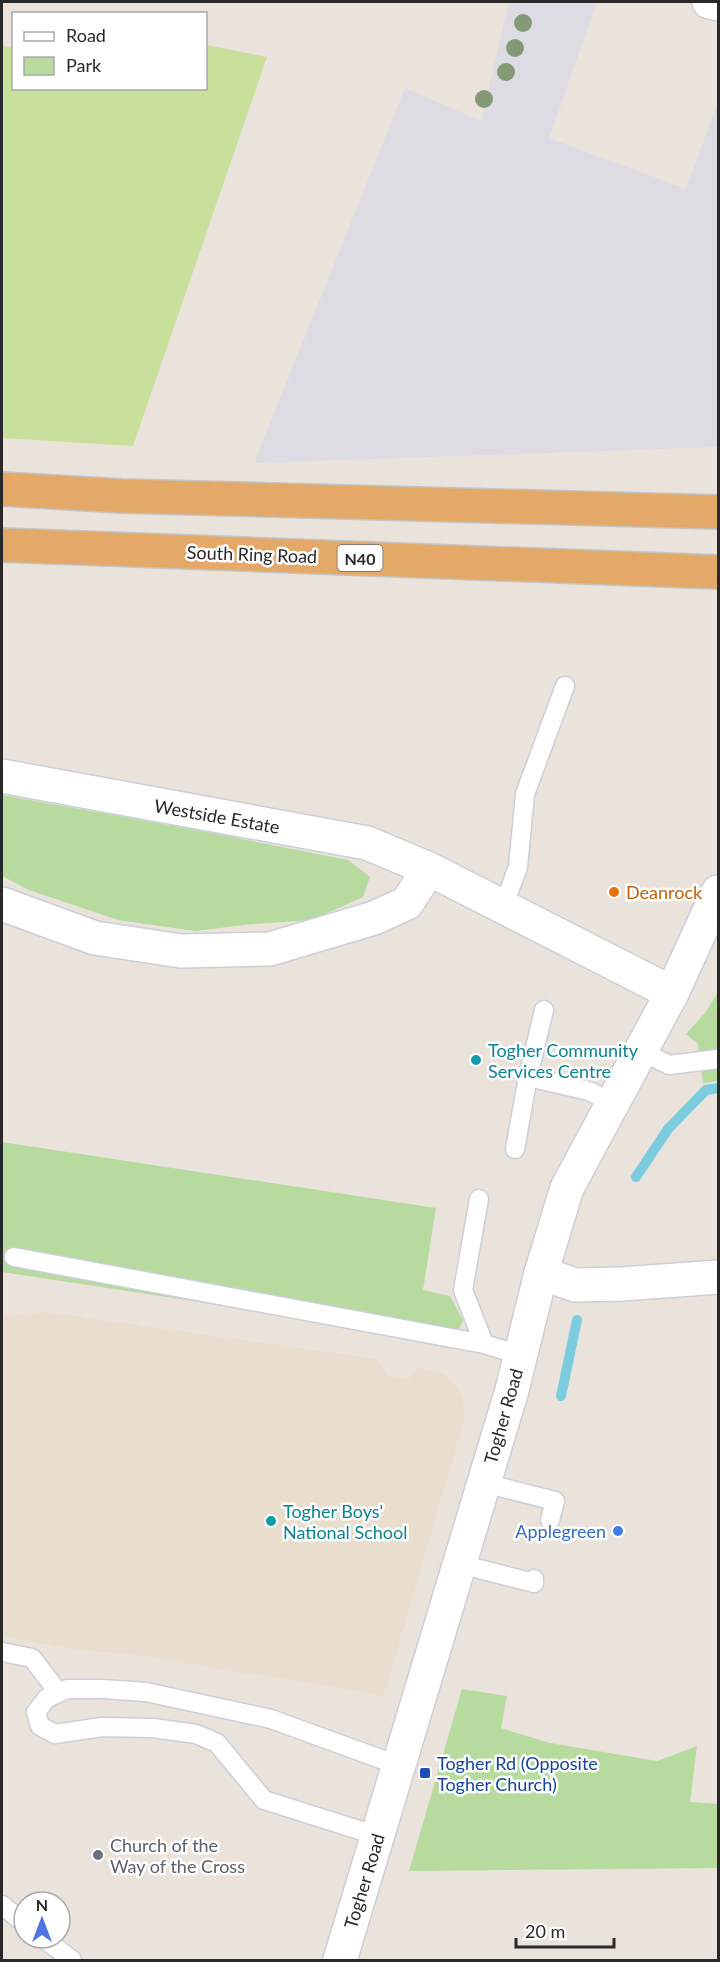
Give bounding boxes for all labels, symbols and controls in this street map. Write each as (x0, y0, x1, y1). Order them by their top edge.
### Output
legend (12, 12, 207, 90)
text: Road (66, 24, 106, 46)
text: Park (66, 54, 102, 76)
street label: South Ring Road (186, 541, 318, 567)
road number: N40 (338, 545, 382, 571)
street label: Westside Estate (153, 794, 281, 838)
place label: Deanrock (626, 881, 703, 903)
marker: Deanrock (607, 885, 621, 899)
place label: Togher Community Services Centre (488, 1039, 639, 1082)
marker: Togher Community Services Centre (469, 1053, 483, 1067)
street label: Togher Road (479, 1366, 527, 1466)
place label: Togher Boys' National School (283, 1500, 407, 1543)
marker: Togher Boys' National School (264, 1514, 278, 1528)
place label: Applegreen (515, 1520, 606, 1542)
marker: Applegreen (611, 1524, 625, 1538)
place label: Togher Rd (Opposite Togher Church) (437, 1752, 598, 1795)
marker: Togher Rd (Opposite Togher Church) (418, 1766, 432, 1780)
street label: Togher Road (339, 1831, 389, 1931)
place label: Church of the Way of the Cross (110, 1834, 245, 1877)
marker: Church of the Way of the Cross (91, 1848, 105, 1862)
north arrow (12, 1890, 72, 1950)
text: N (36, 1895, 48, 1914)
scale bar (516, 1911, 614, 1949)
text: 20 m (525, 1920, 565, 1942)

